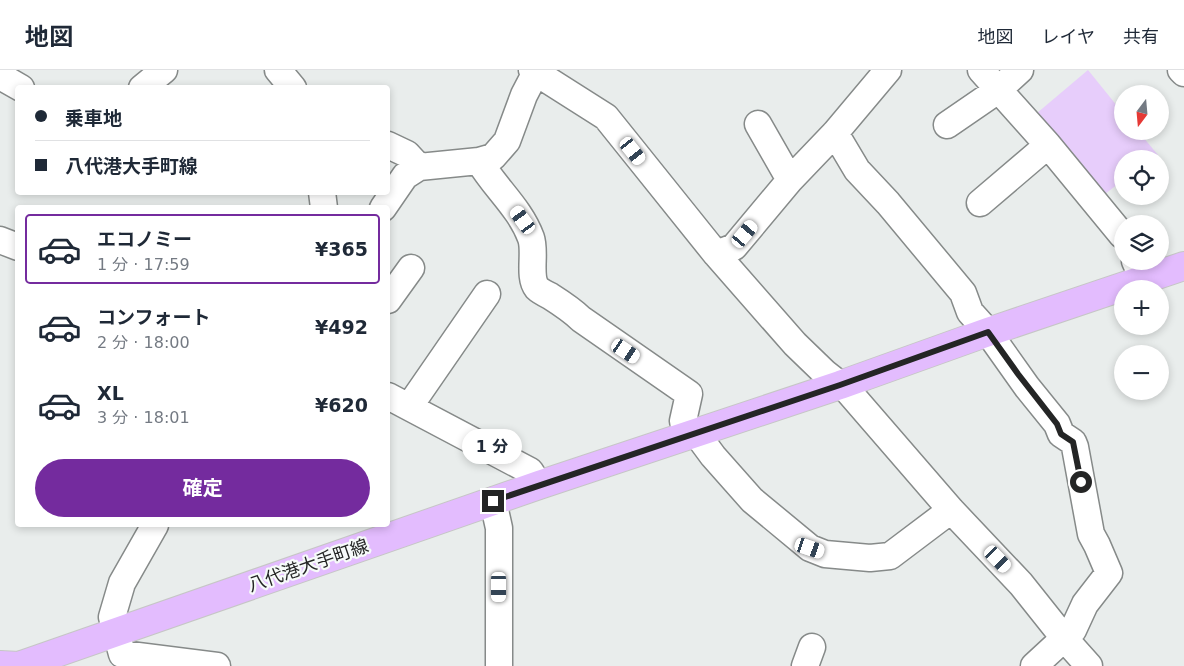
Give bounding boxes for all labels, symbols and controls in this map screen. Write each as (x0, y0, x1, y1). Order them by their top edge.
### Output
text: 地図 (25, 23, 73, 51)
text: 地図 (978, 26, 1014, 47)
text: レイヤ (1042, 26, 1095, 47)
text: 共有 (1123, 26, 1159, 47)
north arrow (1114, 85, 1169, 140)
map controls (1114, 85, 1169, 400)
text: 乗車地 (65, 107, 122, 129)
car (617, 135, 648, 167)
button: locate (1114, 150, 1169, 205)
text: 八代港大手町線 (65, 155, 198, 177)
car (508, 203, 537, 237)
button: layers (1114, 215, 1169, 270)
car (729, 218, 760, 250)
icon: car (37, 227, 82, 272)
text: エコノミー (97, 228, 192, 250)
text: ¥365 (315, 238, 368, 260)
text: 1 分 · 17:59 (97, 255, 190, 274)
button: + (1114, 280, 1169, 335)
icon: car (37, 305, 82, 350)
text: コンフォート (97, 306, 210, 328)
text: ¥492 (315, 316, 368, 338)
text: 2 分 · 18:00 (97, 333, 190, 352)
car (609, 336, 642, 366)
button: − (1114, 345, 1169, 400)
text: XL (97, 382, 124, 404)
icon: car (37, 383, 82, 428)
text: ¥620 (315, 394, 368, 416)
text: 3 分 · 18:01 (97, 408, 190, 427)
callout: 1 分 (463, 428, 523, 464)
text: 1 分 (476, 437, 508, 456)
button: 確定 (35, 459, 370, 517)
route start (1070, 471, 1092, 493)
route end (482, 490, 504, 512)
street label: 八代港大手町線 (245, 535, 371, 595)
car (793, 536, 826, 560)
car (982, 543, 1013, 575)
car (491, 572, 506, 602)

